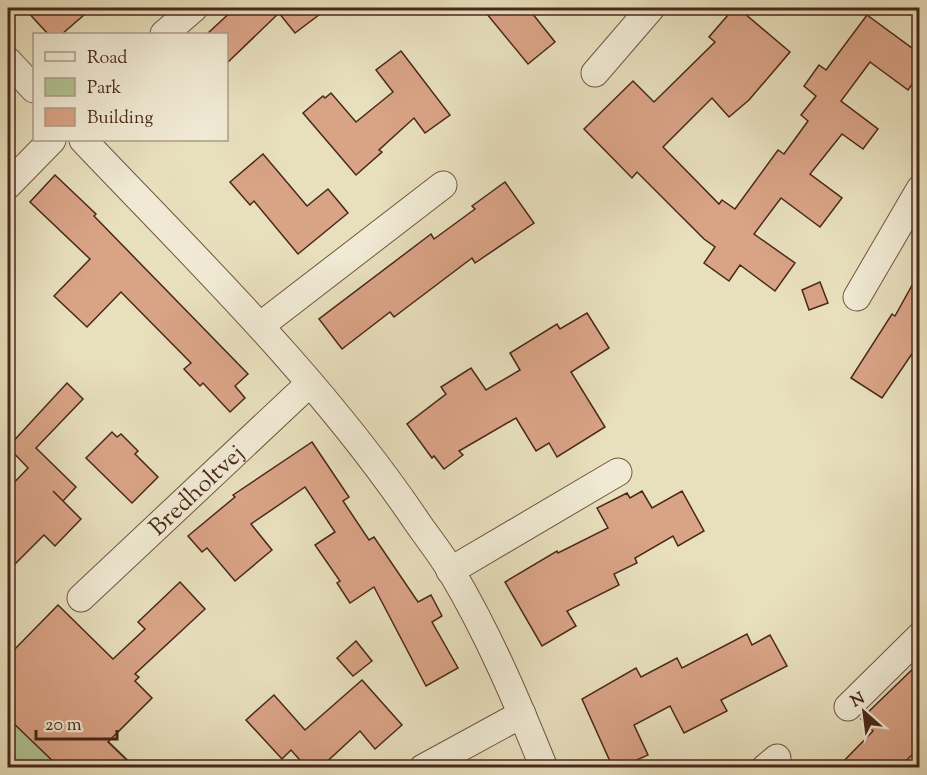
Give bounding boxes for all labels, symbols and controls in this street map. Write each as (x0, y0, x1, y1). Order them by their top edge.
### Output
legend (33, 33, 228, 141)
text: Road (87, 46, 127, 72)
text: Park (87, 76, 122, 102)
text: Building (87, 106, 153, 132)
street label: Bredholtvej (142, 438, 253, 545)
north arrow (834, 682, 894, 742)
text: N (847, 688, 869, 714)
scale bar (36, 703, 117, 741)
text: 20 m (45, 713, 82, 739)

